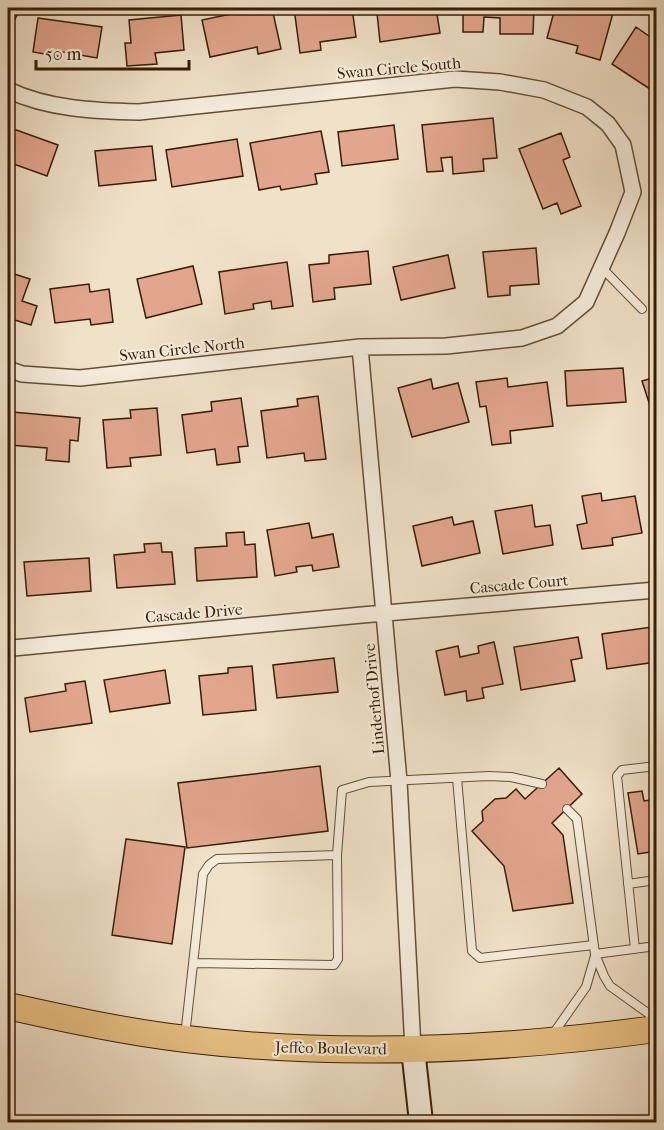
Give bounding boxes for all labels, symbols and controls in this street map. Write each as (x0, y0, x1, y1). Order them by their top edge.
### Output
scale bar (36, 33, 189, 71)
text: 50 m (45, 44, 82, 65)
street label: Swan Circle South (336, 53, 462, 83)
street label: Swan Circle North (118, 333, 246, 365)
street label: Cascade Court (469, 570, 569, 598)
street label: Cascade Drive (145, 599, 244, 627)
street label: Linderhof Drive (360, 643, 388, 755)
street label: Jeffco Boulevard (273, 1037, 387, 1058)

